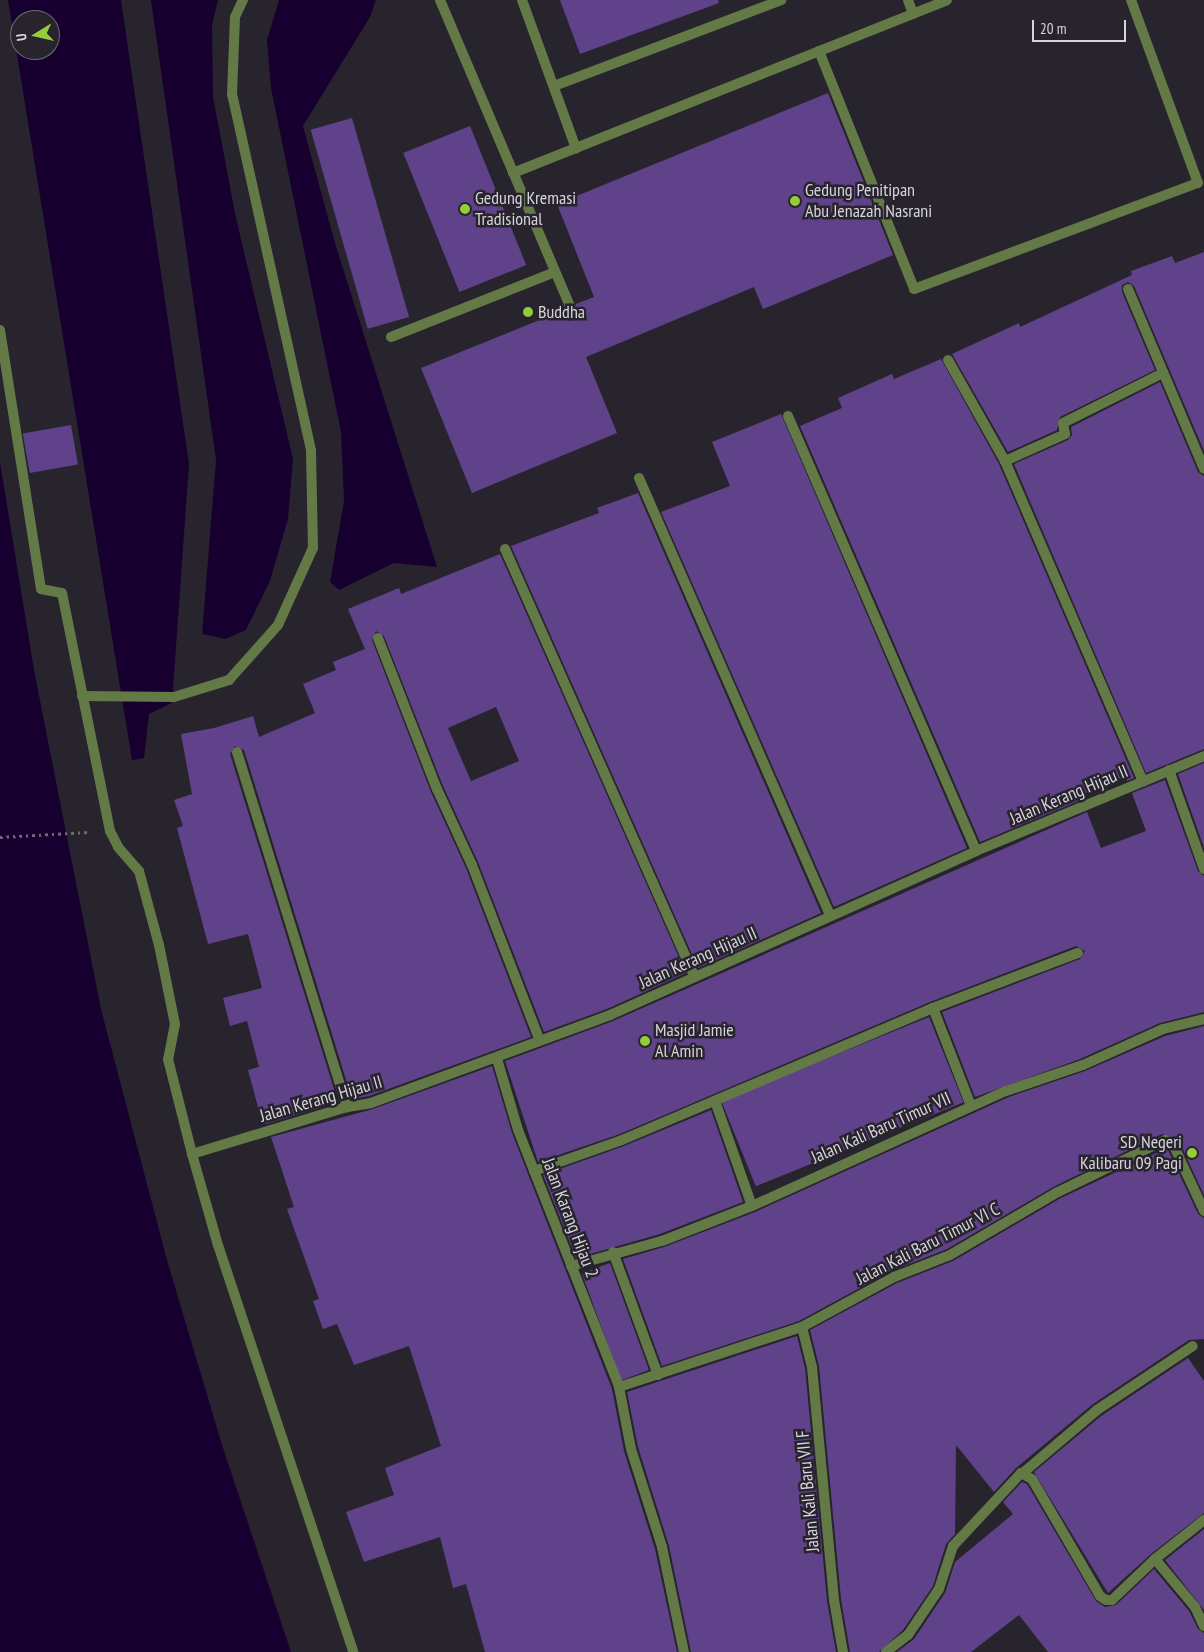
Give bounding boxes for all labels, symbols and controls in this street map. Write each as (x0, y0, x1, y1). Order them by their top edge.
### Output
north arrow (10, 10, 60, 60)
scale bar (1034, 10, 1128, 42)
text: 20 m (1040, 19, 1066, 38)
text: U (12, 32, 31, 42)
place label: Gedung Penitipan Abu Jenazah Nasrani (805, 180, 932, 222)
place label: Gedung Kremasi Tradisional (475, 188, 576, 230)
marker: Gedung Penitipan Abu Jenazah Nasrani (789, 195, 801, 207)
marker: Gedung Kremasi Tradisional (459, 203, 471, 215)
place label: Buddha (538, 301, 585, 323)
marker: Buddha (522, 306, 534, 318)
street label: Jalan Kerang Hijau II (1007, 760, 1131, 830)
street label: Jalan Kerang Hijau II (636, 922, 760, 994)
place label: Masjid Jamie Al Amin (655, 1020, 734, 1062)
marker: Masjid Jamie Al Amin (639, 1035, 651, 1047)
street label: Jalan Kerang Hijau II (257, 1071, 385, 1127)
street label: Jalan Kali Baru Timur VII (807, 1087, 955, 1169)
place label: SD Negeri Kalibaru 09 Pagi (1080, 1132, 1182, 1174)
marker: SD Negeri Kalibaru 09 Pagi (1186, 1147, 1198, 1159)
street label: Jalan Karang Hijau 2 (537, 1155, 603, 1281)
street label: Jalan Kali Baru Timur VI C (852, 1198, 1004, 1290)
street label: Jalan Kali Baru VII F (792, 1429, 824, 1553)

